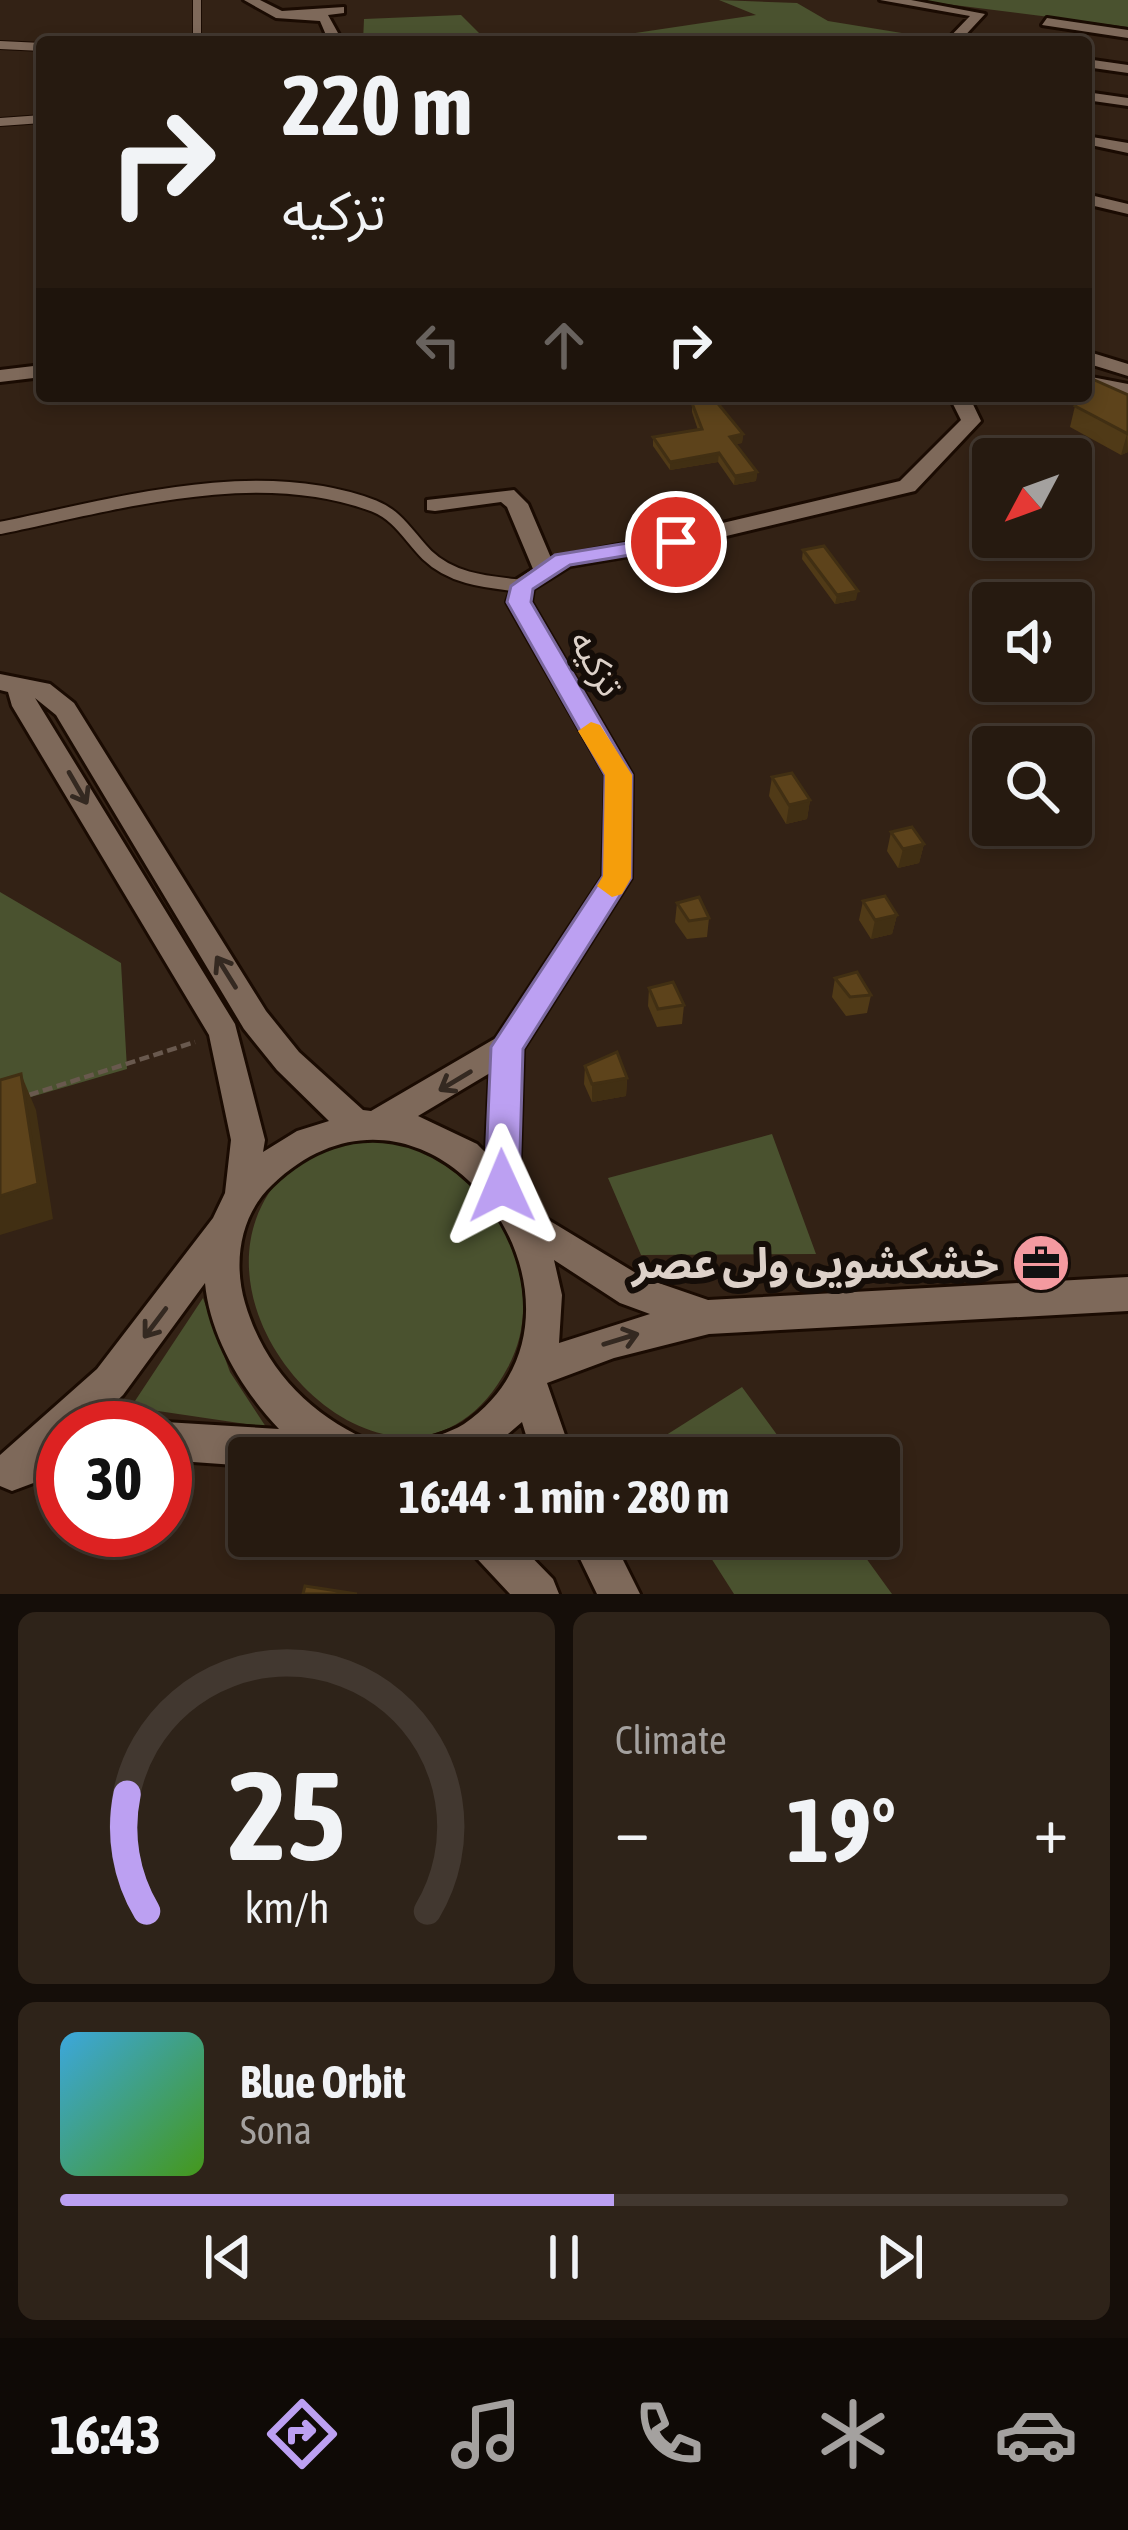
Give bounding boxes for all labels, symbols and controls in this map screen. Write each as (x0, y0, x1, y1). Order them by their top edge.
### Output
text: 220 m (282, 57, 472, 153)
icon: right (84, 84, 240, 240)
text: تزکیه (282, 180, 386, 241)
icon: left (405, 312, 471, 378)
icon: ahead (531, 312, 597, 378)
icon: right (657, 312, 723, 378)
north arrow (972, 438, 1092, 558)
map controls (972, 438, 1092, 846)
pin (625, 491, 727, 593)
icon: arrive (643, 509, 709, 575)
button: sound (972, 582, 1092, 702)
street label: تزکیه (561, 622, 633, 704)
button: search (972, 726, 1092, 846)
one-way arrow (66, 770, 90, 805)
one-way arrow (213, 956, 238, 990)
one-way arrow (438, 1069, 473, 1093)
position arrow (439, 1123, 565, 1249)
office icon: خشکشویی ولی عصر (1010, 1232, 1072, 1294)
place label: خشکشویی ولی عصر (630, 1239, 999, 1288)
one-way arrow (143, 1306, 169, 1338)
one-way arrow (601, 1327, 639, 1349)
speed limit sign: 30 (36, 1401, 192, 1557)
text: 16:44 · 1 min · 280 m (399, 1471, 729, 1523)
text: Climate (615, 1718, 727, 1762)
text: 25 (228, 1743, 345, 1886)
text: 19° (787, 1778, 896, 1881)
text: − (615, 1791, 649, 1867)
text: + (1034, 1791, 1068, 1867)
text: km/h (244, 1883, 329, 1932)
text: Blue Orbit (240, 2056, 406, 2108)
text: Sona (240, 2108, 312, 2152)
icon: previous (195, 2224, 261, 2290)
icon: pause (531, 2224, 597, 2290)
icon: next (867, 2224, 933, 2290)
icon: directions (260, 2392, 344, 2476)
icon: music (444, 2392, 528, 2476)
icon: phone (627, 2392, 711, 2476)
icon: climate (811, 2392, 895, 2476)
icon: car (994, 2392, 1078, 2476)
text: 16:43 (50, 2404, 161, 2465)

